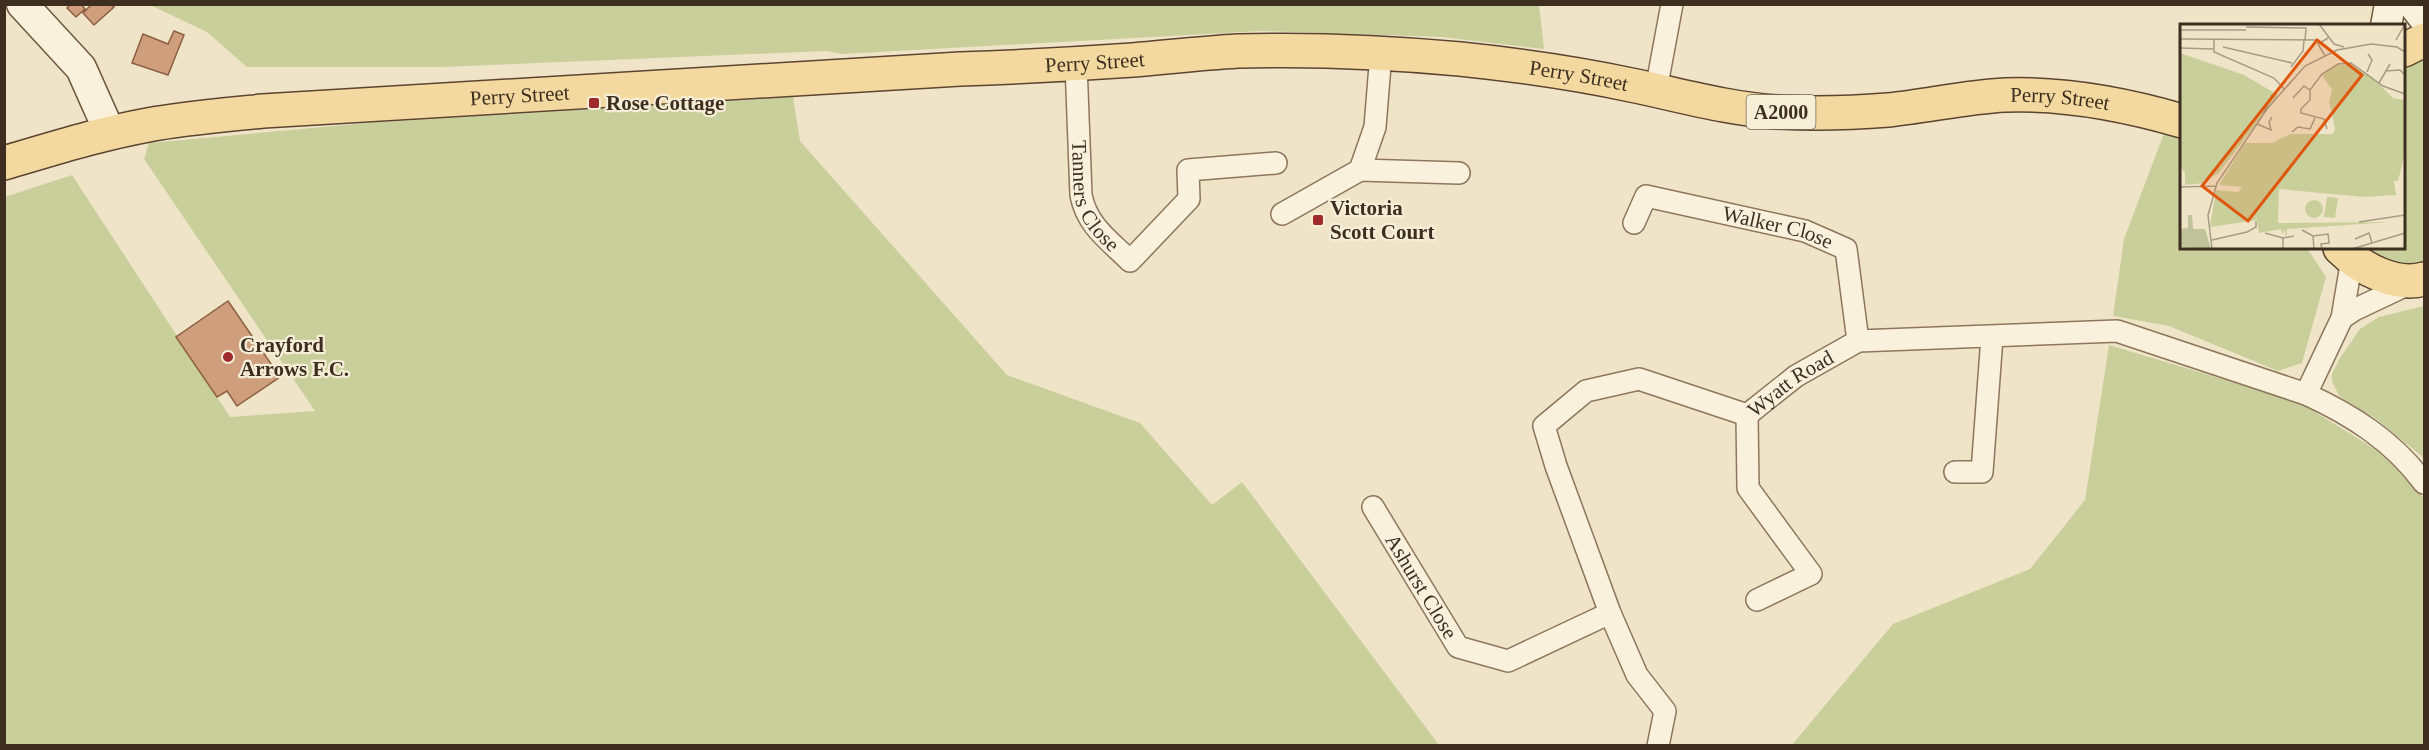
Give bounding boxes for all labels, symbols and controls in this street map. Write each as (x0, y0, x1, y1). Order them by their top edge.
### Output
inset map (2180, 24, 2405, 249)
street label: Perry Street (1044, 47, 1146, 77)
street label: Perry Street (1528, 55, 1630, 96)
street label: Perry Street (469, 81, 570, 111)
street label: Perry Street (2010, 83, 2112, 115)
place label: Rose Cottage (606, 91, 724, 115)
road number: A2000 (1746, 95, 1816, 129)
marker: Rose Cottage (587, 96, 601, 110)
street label: Tanners Close (1067, 140, 1124, 257)
place label: Victoria Scott Court (1330, 196, 1434, 244)
street label: Walker Close (1720, 201, 1837, 254)
marker: Victoria Scott Court (1311, 213, 1325, 227)
place label: Crayford Arrows F.C. (240, 333, 349, 381)
street label: Wyatt Road (1743, 345, 1838, 422)
marker: Crayford Arrows F.C. (221, 350, 235, 364)
street label: Ashurst Close (1380, 530, 1462, 643)

